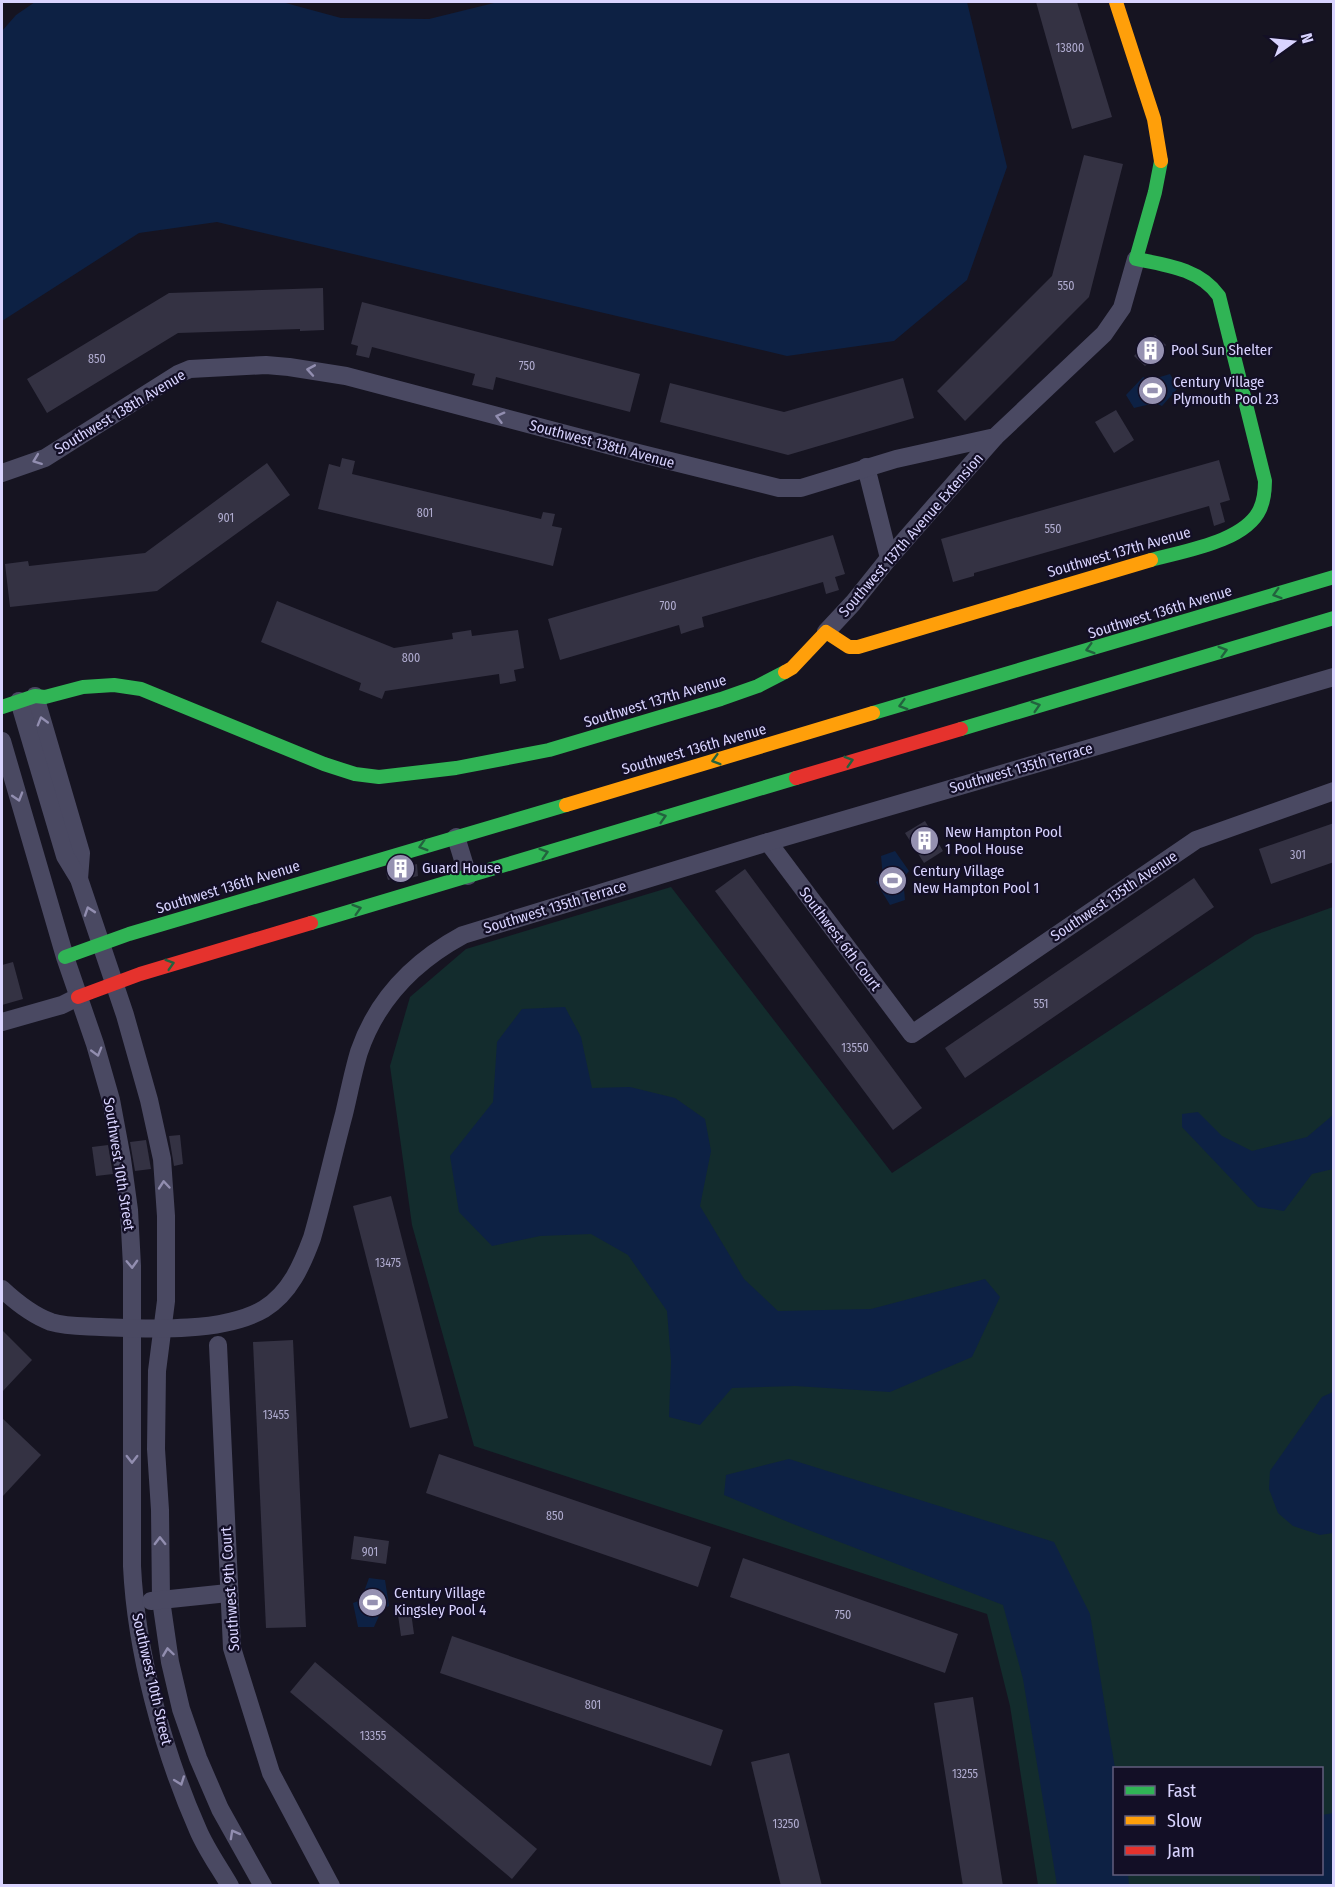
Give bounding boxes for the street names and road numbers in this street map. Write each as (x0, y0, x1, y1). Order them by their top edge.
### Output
street label: Southwest 138th Avenue (51, 366, 189, 458)
street label: Southwest 138th Avenue (527, 416, 677, 472)
street label: Southwest 137th Avenue Extension (835, 449, 987, 621)
street label: Southwest 137th Avenue (1045, 523, 1193, 581)
street label: Southwest 136th Avenue (1086, 582, 1234, 642)
street label: Southwest 137th Avenue (582, 671, 728, 731)
street label: Southwest 136th Avenue (620, 720, 768, 778)
street label: Southwest 135th Terrace (947, 739, 1095, 797)
street label: Southwest 135th Avenue (1047, 847, 1181, 945)
street label: Southwest 136th Avenue (154, 857, 302, 917)
street label: Southwest 135th Terrace (481, 877, 629, 937)
street label: Southwest 6th Court (795, 884, 885, 994)
street label: Southwest 10th Street (100, 1096, 138, 1232)
street label: Southwest 9th Court (217, 1526, 243, 1652)
street label: Southwest 10th Street (128, 1611, 176, 1747)

